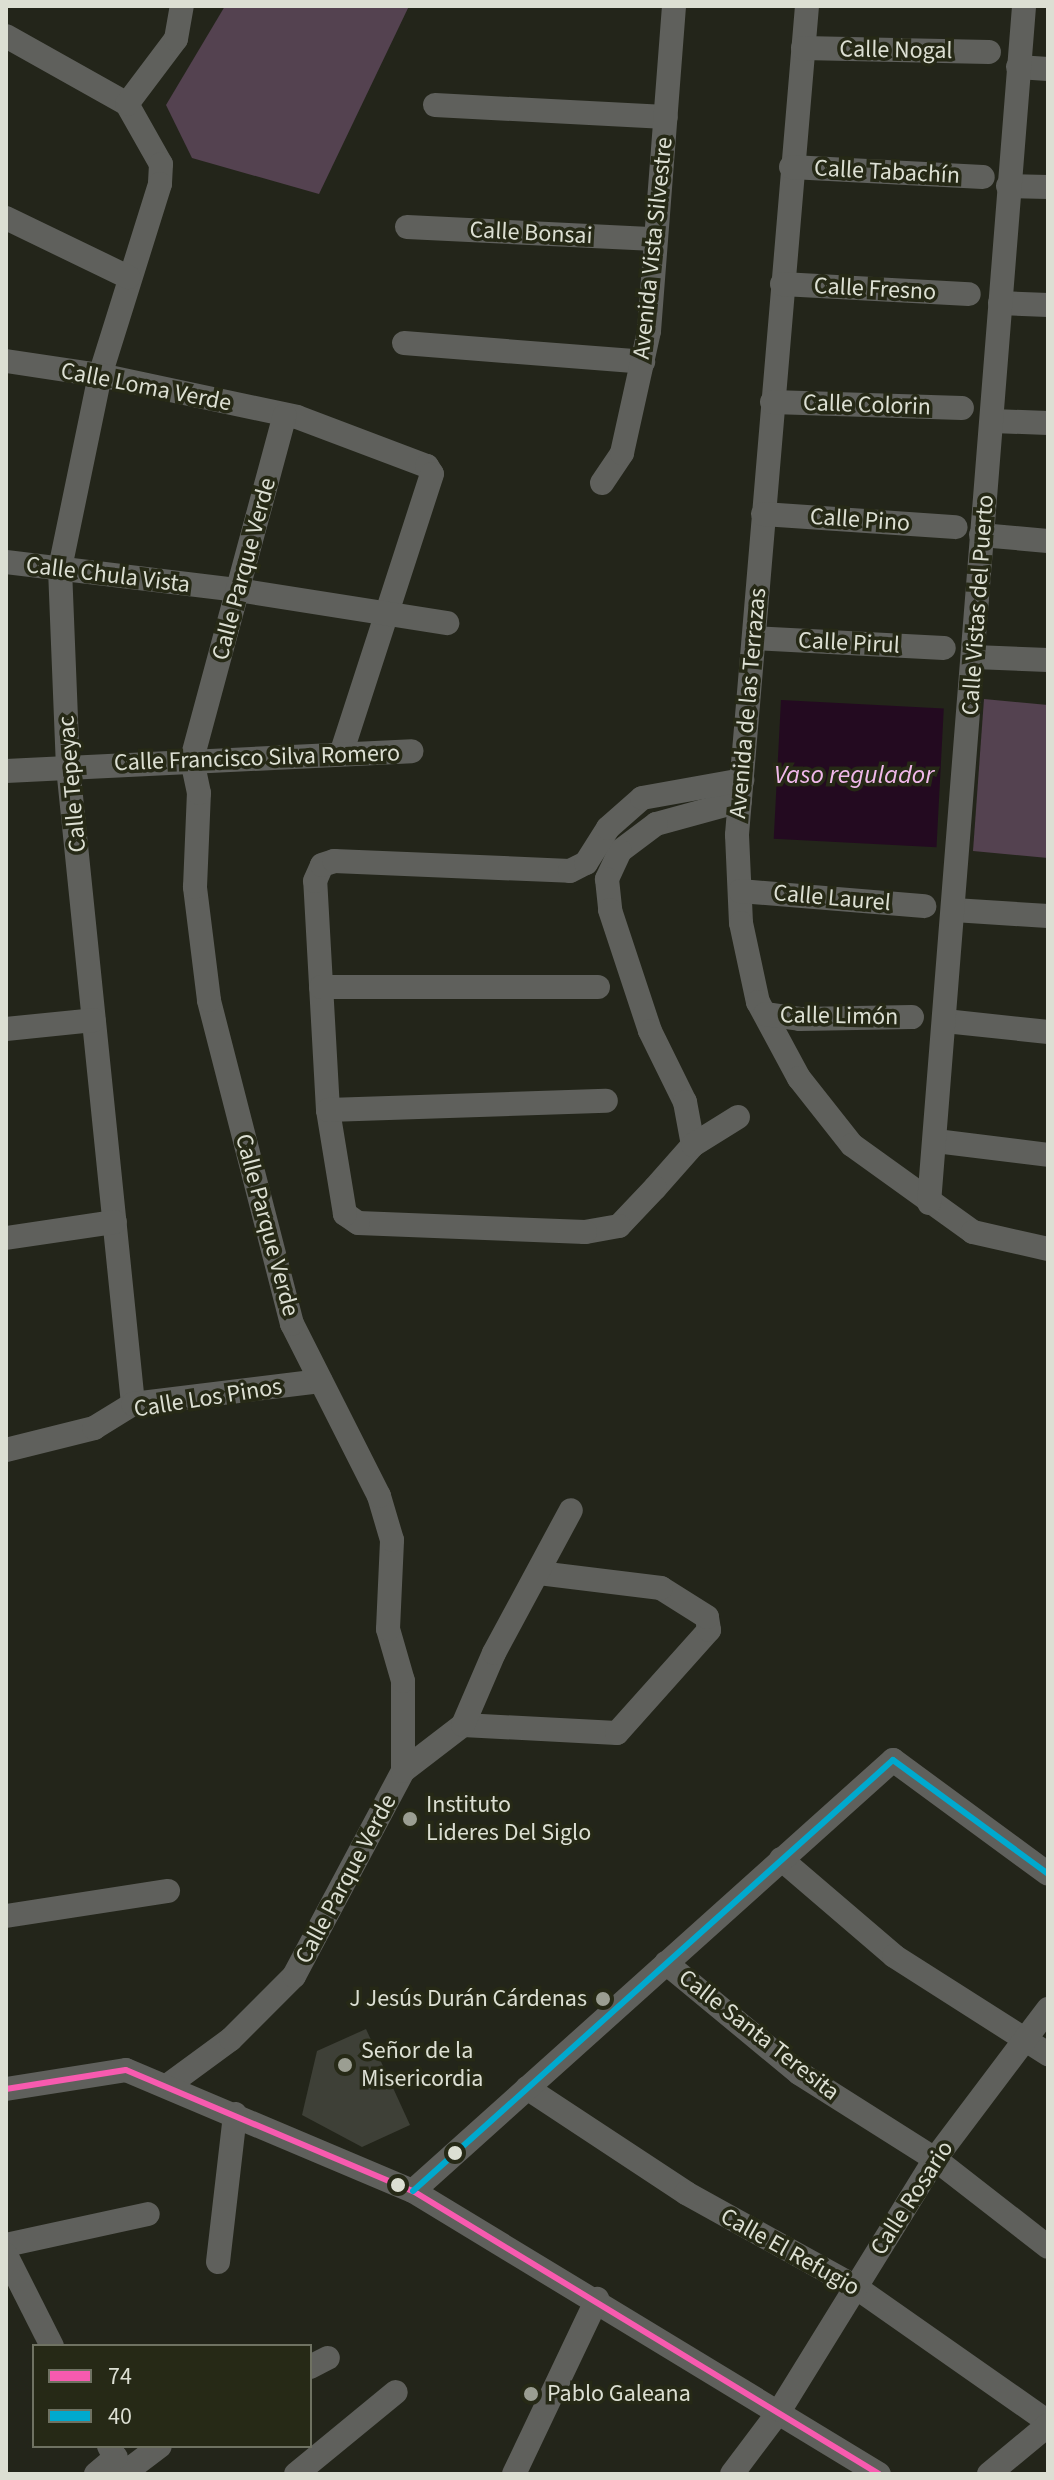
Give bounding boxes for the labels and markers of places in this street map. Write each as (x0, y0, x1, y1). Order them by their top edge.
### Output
place label: Instituto Lideres Del Siglo (426, 1791, 591, 1847)
marker: Instituto Lideres Del Siglo (401, 1810, 419, 1828)
place label: J Jesús Durán Cárdenas (349, 1985, 587, 2013)
marker: J Jesús Durán Cárdenas (594, 1990, 612, 2008)
place label: Señor de la Misericordia (361, 2037, 483, 2093)
marker: Señor de la Misericordia (336, 2056, 354, 2074)
unlabelled marker (447, 2145, 463, 2161)
unlabelled marker (390, 2177, 406, 2193)
place label: Pablo Galeana (547, 2380, 691, 2408)
marker: Pablo Galeana (522, 2385, 540, 2403)

